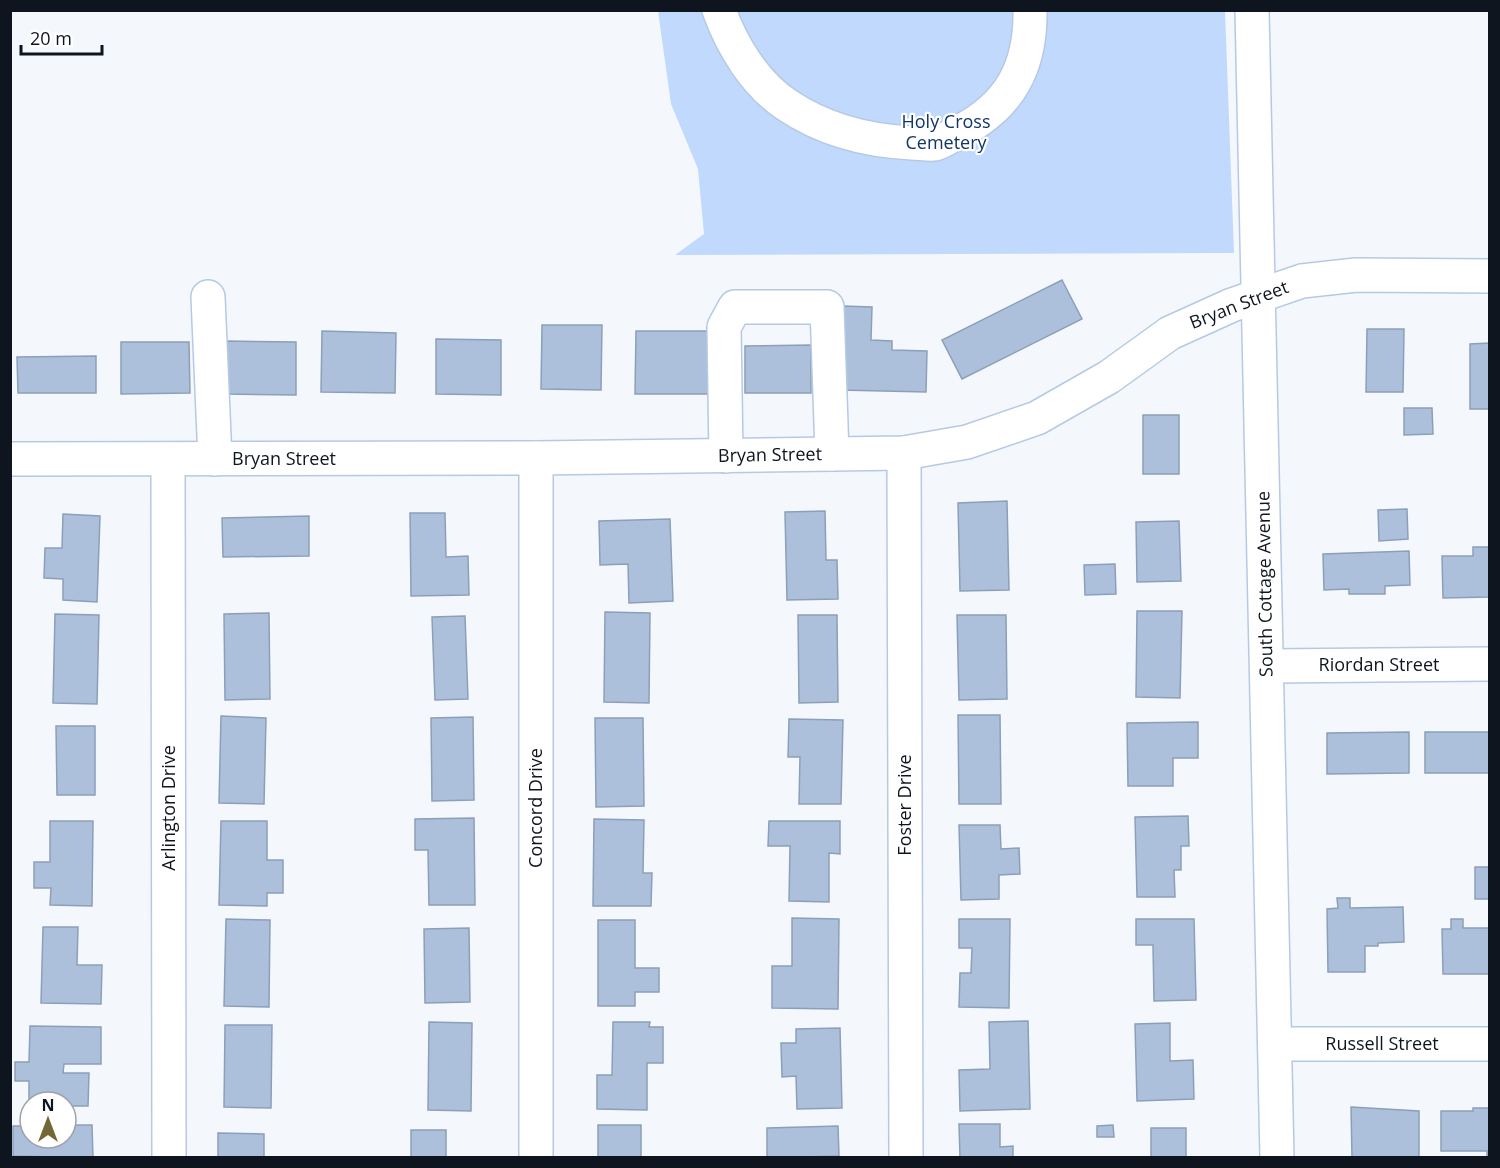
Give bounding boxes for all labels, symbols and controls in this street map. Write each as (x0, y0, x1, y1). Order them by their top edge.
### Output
scale bar (21, 18, 102, 56)
text: 20 m (30, 26, 72, 50)
park label: Holy Cross Cemetery (901, 109, 991, 154)
street label: Bryan Street (1186, 274, 1291, 334)
street label: Bryan Street (718, 441, 822, 467)
street label: Bryan Street (232, 446, 336, 470)
street label: South Cottage Avenue (1250, 491, 1278, 677)
street label: Riordan Street (1319, 652, 1439, 676)
street label: Arlington Drive (156, 745, 180, 871)
street label: Concord Drive (523, 748, 547, 868)
street label: Foster Drive (892, 754, 916, 856)
street label: Russell Street (1325, 1031, 1439, 1055)
north arrow (18, 1090, 78, 1150)
text: N (41, 1094, 55, 1116)

